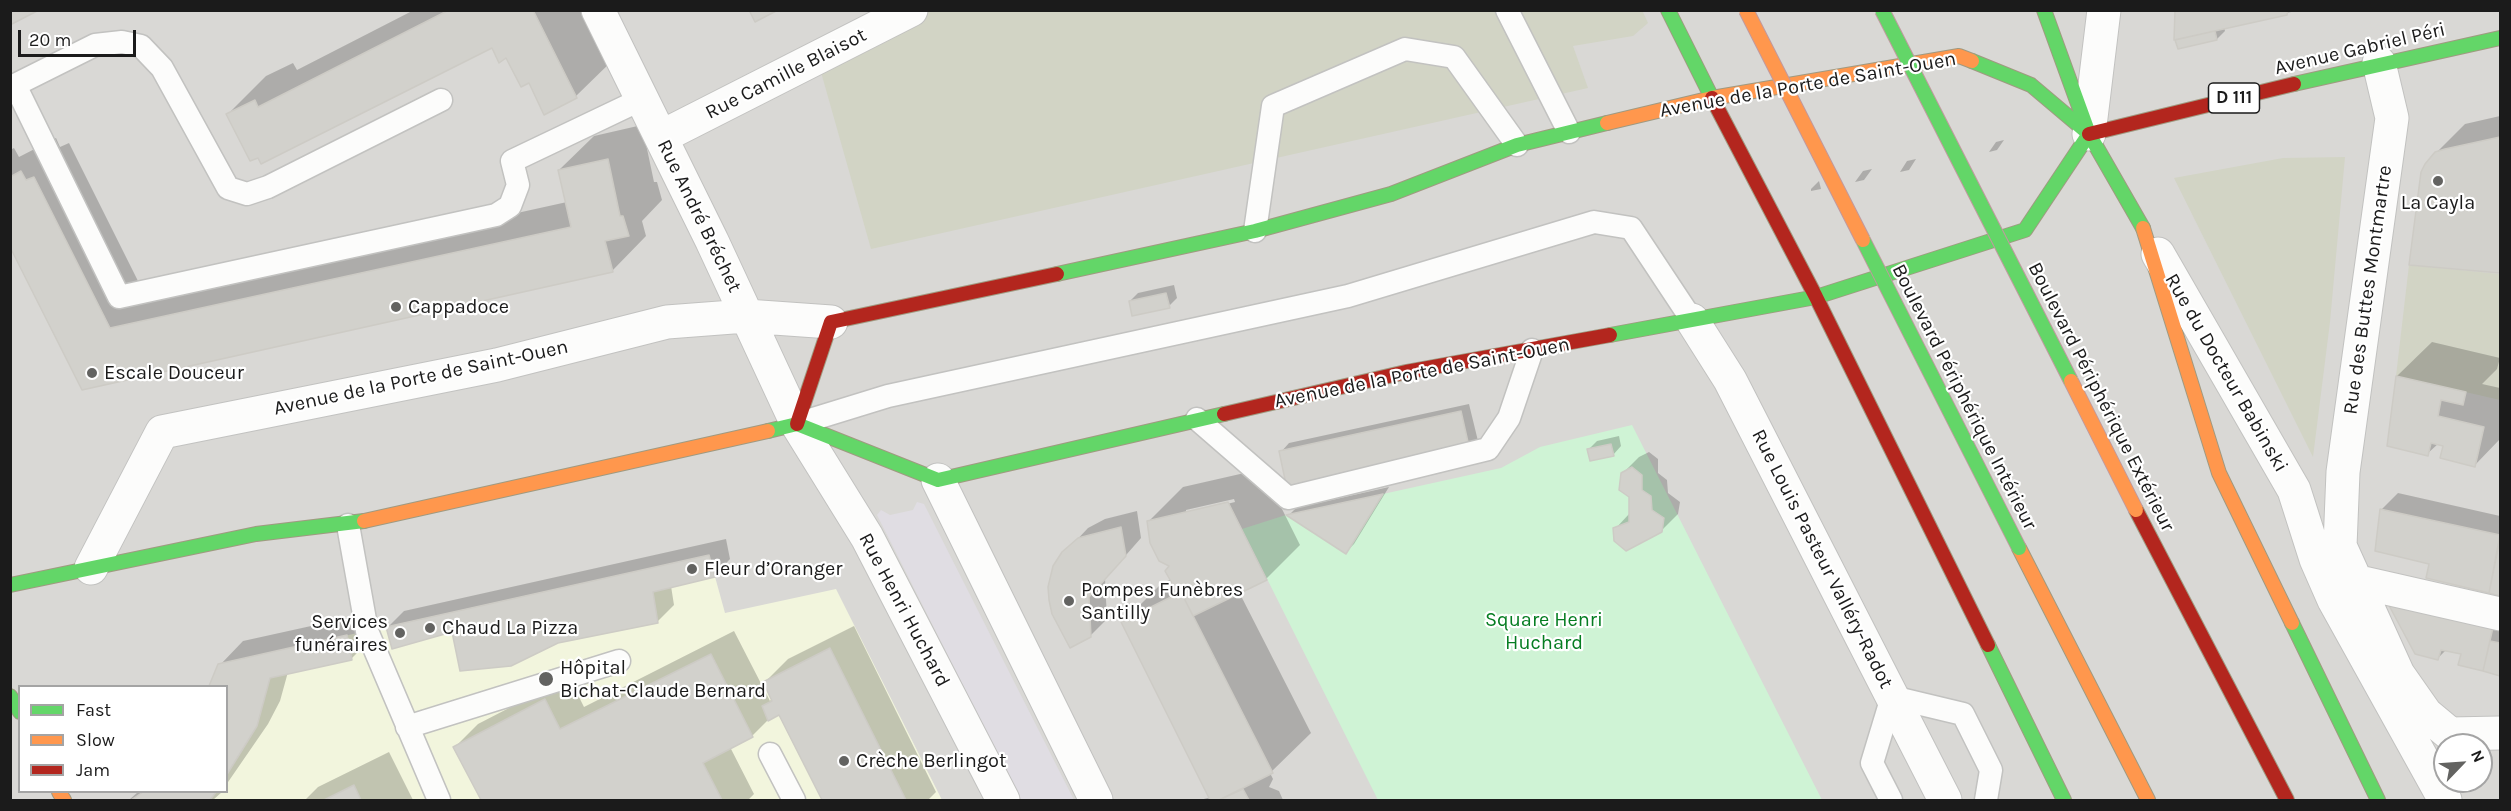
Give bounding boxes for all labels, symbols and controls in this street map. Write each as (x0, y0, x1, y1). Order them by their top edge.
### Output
scale bar (21, 18, 140, 56)
street label: Avenue Gabriel Péri (2272, 18, 2448, 80)
street label: Rue Camille Blaisot (701, 23, 871, 125)
text: 20 m (29, 29, 71, 51)
street label: Avenue de la Porte de Saint-Ouen (1658, 47, 1958, 123)
road number: D 111 (2208, 83, 2260, 113)
street label: Rue André Bréchet (652, 136, 746, 296)
street label: Rue des Buttes Montmartre (2339, 164, 2397, 416)
marker: La Cayla (2431, 174, 2445, 188)
place label: La Cayla (2401, 191, 2475, 215)
street label: Boulevard Périphérique Extérieur (2022, 258, 2180, 536)
street label: Boulevard Périphérique Intérieur (1886, 260, 2042, 534)
street label: Rue du Docteur Babinski (2159, 269, 2293, 477)
place label: Cappadoce (408, 295, 509, 319)
marker: Cappadoce (389, 300, 403, 314)
street label: Avenue de la Porte de Saint-Ouen (1272, 333, 1572, 413)
street label: Avenue de la Porte de Saint-Ouen (272, 335, 570, 421)
place label: Escale Douceur (104, 361, 244, 385)
marker: Escale Douceur (85, 366, 99, 380)
street label: Rue Louis Pasteur Valléry-Radot (1746, 425, 1898, 693)
street label: Rue Henri Huchard (853, 529, 955, 691)
place label: Fleur d’Oranger (704, 557, 843, 581)
marker: Fleur d’Oranger (685, 562, 699, 576)
place label: Pompes Funèbres Santilly (1081, 578, 1243, 625)
marker: Pompes Funèbres Santilly (1062, 594, 1076, 608)
park label: Square Henri Huchard (1485, 608, 1603, 655)
place label: Services funéraires (294, 610, 388, 657)
place label: Chaud La Pizza (442, 616, 578, 640)
marker: Chaud La Pizza (423, 621, 437, 635)
marker: Services funéraires (393, 626, 407, 640)
place label: Hôpital Bichat-Claude Bernard (560, 656, 766, 703)
marker: Hôpital Bichat-Claude Bernard (537, 670, 555, 688)
legend (18, 685, 228, 793)
text: Fast (76, 699, 111, 721)
text: Slow (76, 729, 115, 751)
north arrow (2433, 733, 2493, 793)
text: N (2467, 747, 2489, 765)
place label: Crèche Berlingot (856, 749, 1006, 773)
marker: Crèche Berlingot (837, 754, 851, 768)
text: Jam (76, 759, 110, 781)

